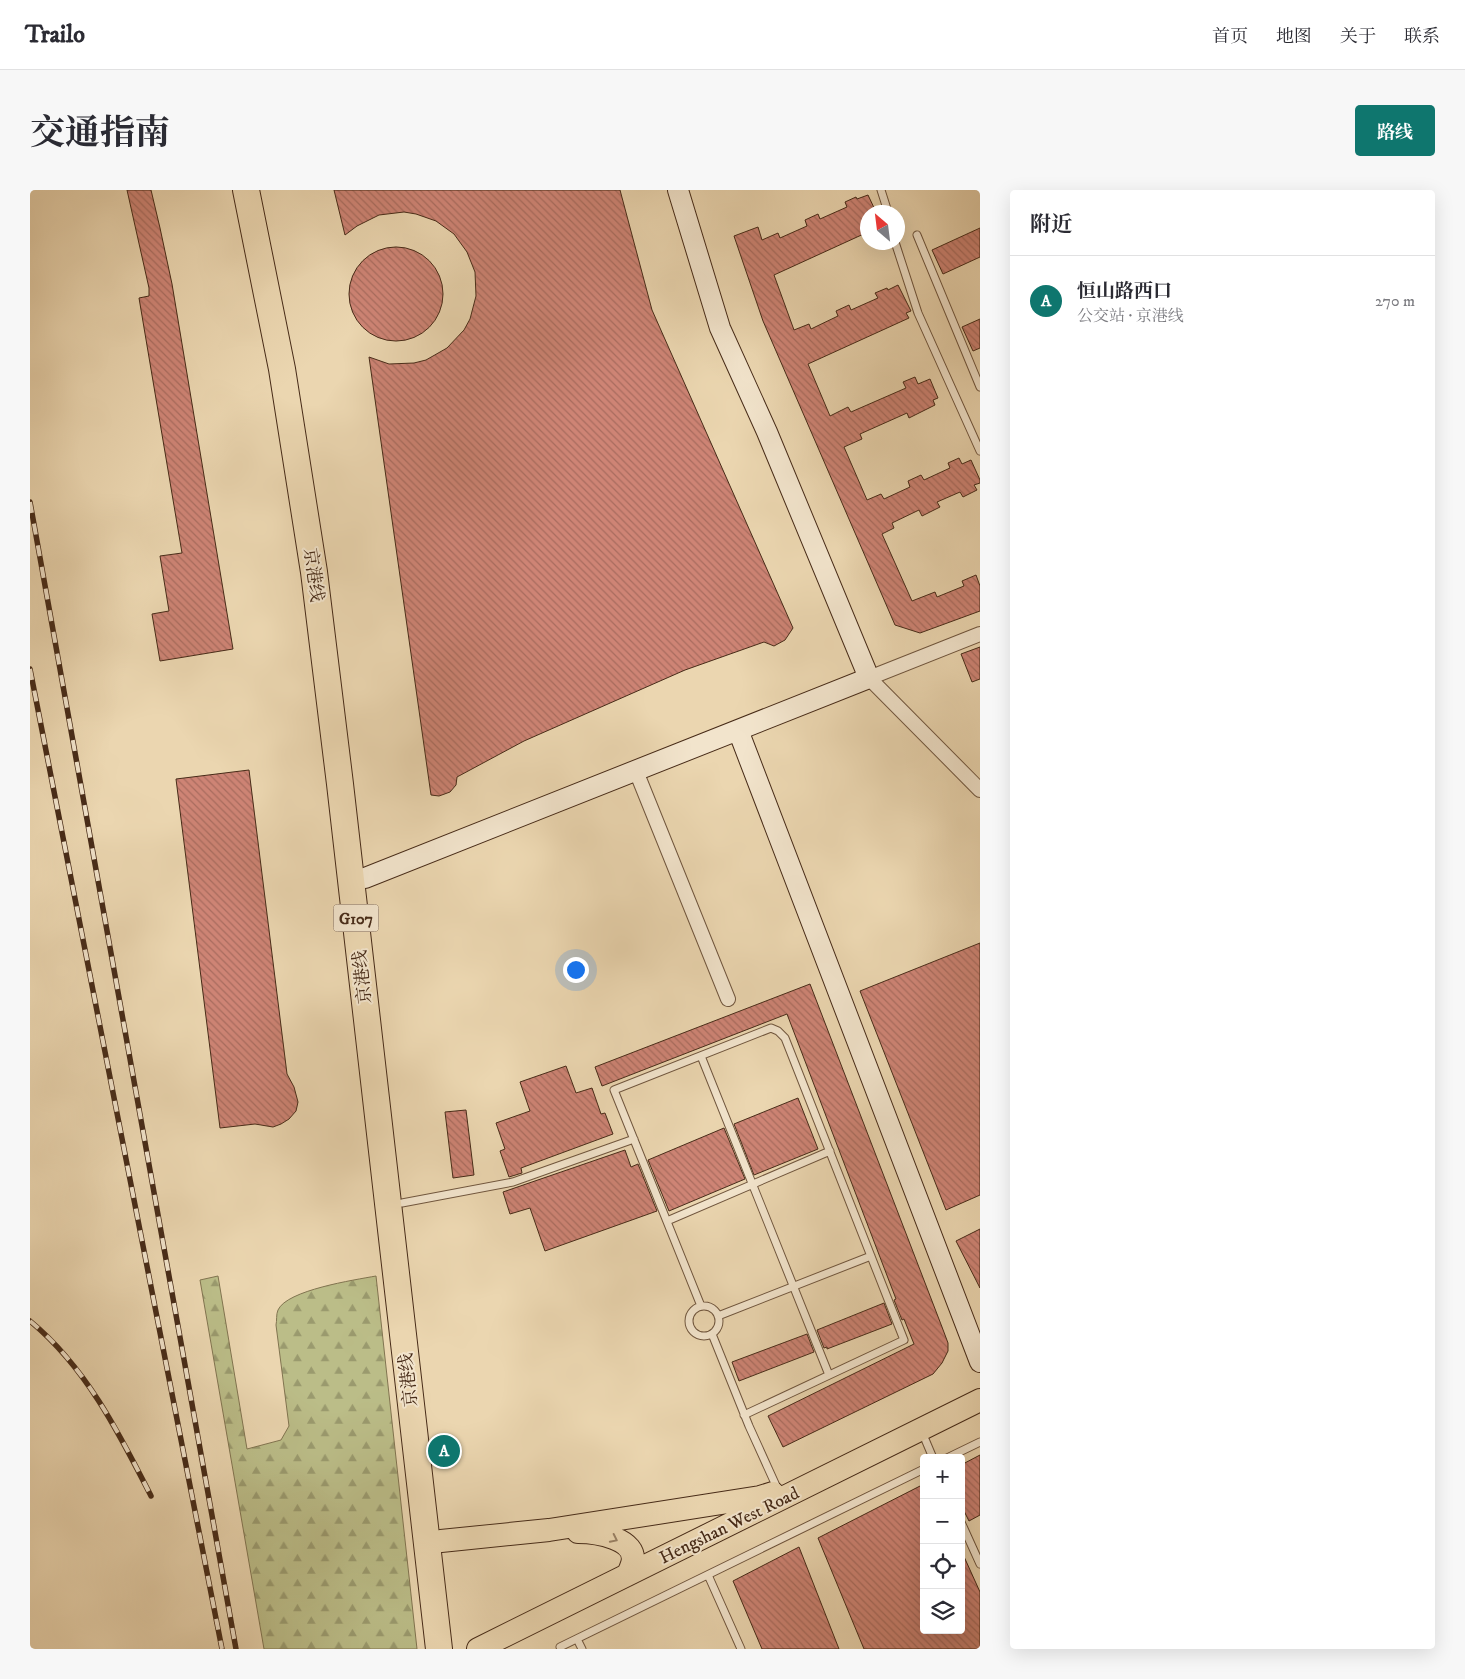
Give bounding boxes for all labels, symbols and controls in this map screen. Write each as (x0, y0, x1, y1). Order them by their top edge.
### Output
text: Trailo (25, 20, 85, 50)
text: 首页 (1212, 26, 1248, 48)
text: 地图 (1276, 26, 1312, 48)
text: 关于 (1340, 26, 1376, 48)
text: 联系 (1404, 26, 1440, 48)
button: 路线 (1355, 105, 1435, 156)
text: 交通指南 (30, 112, 170, 156)
north arrow (860, 205, 905, 250)
text: 附近 (1030, 212, 1072, 238)
text: 恒山路西口 (1077, 280, 1172, 303)
text: A (1041, 291, 1051, 311)
text: 270 m (1375, 291, 1415, 311)
text: 公交站 · 京港线 (1077, 306, 1184, 326)
street label: 京港线 (298, 547, 328, 603)
road number: G107 (334, 904, 378, 931)
street label: 京港线 (349, 949, 377, 1005)
your location (563, 957, 589, 983)
street label: 京港线 (395, 1352, 423, 1408)
pin: A (428, 1432, 460, 1470)
map controls (920, 1454, 965, 1634)
button: + (920, 1454, 965, 1499)
street label: Hengshan West Road (656, 1483, 803, 1569)
button: − (920, 1499, 965, 1544)
one-way arrow (609, 1533, 618, 1543)
button: locate (920, 1544, 965, 1589)
button: layers (920, 1589, 965, 1634)

